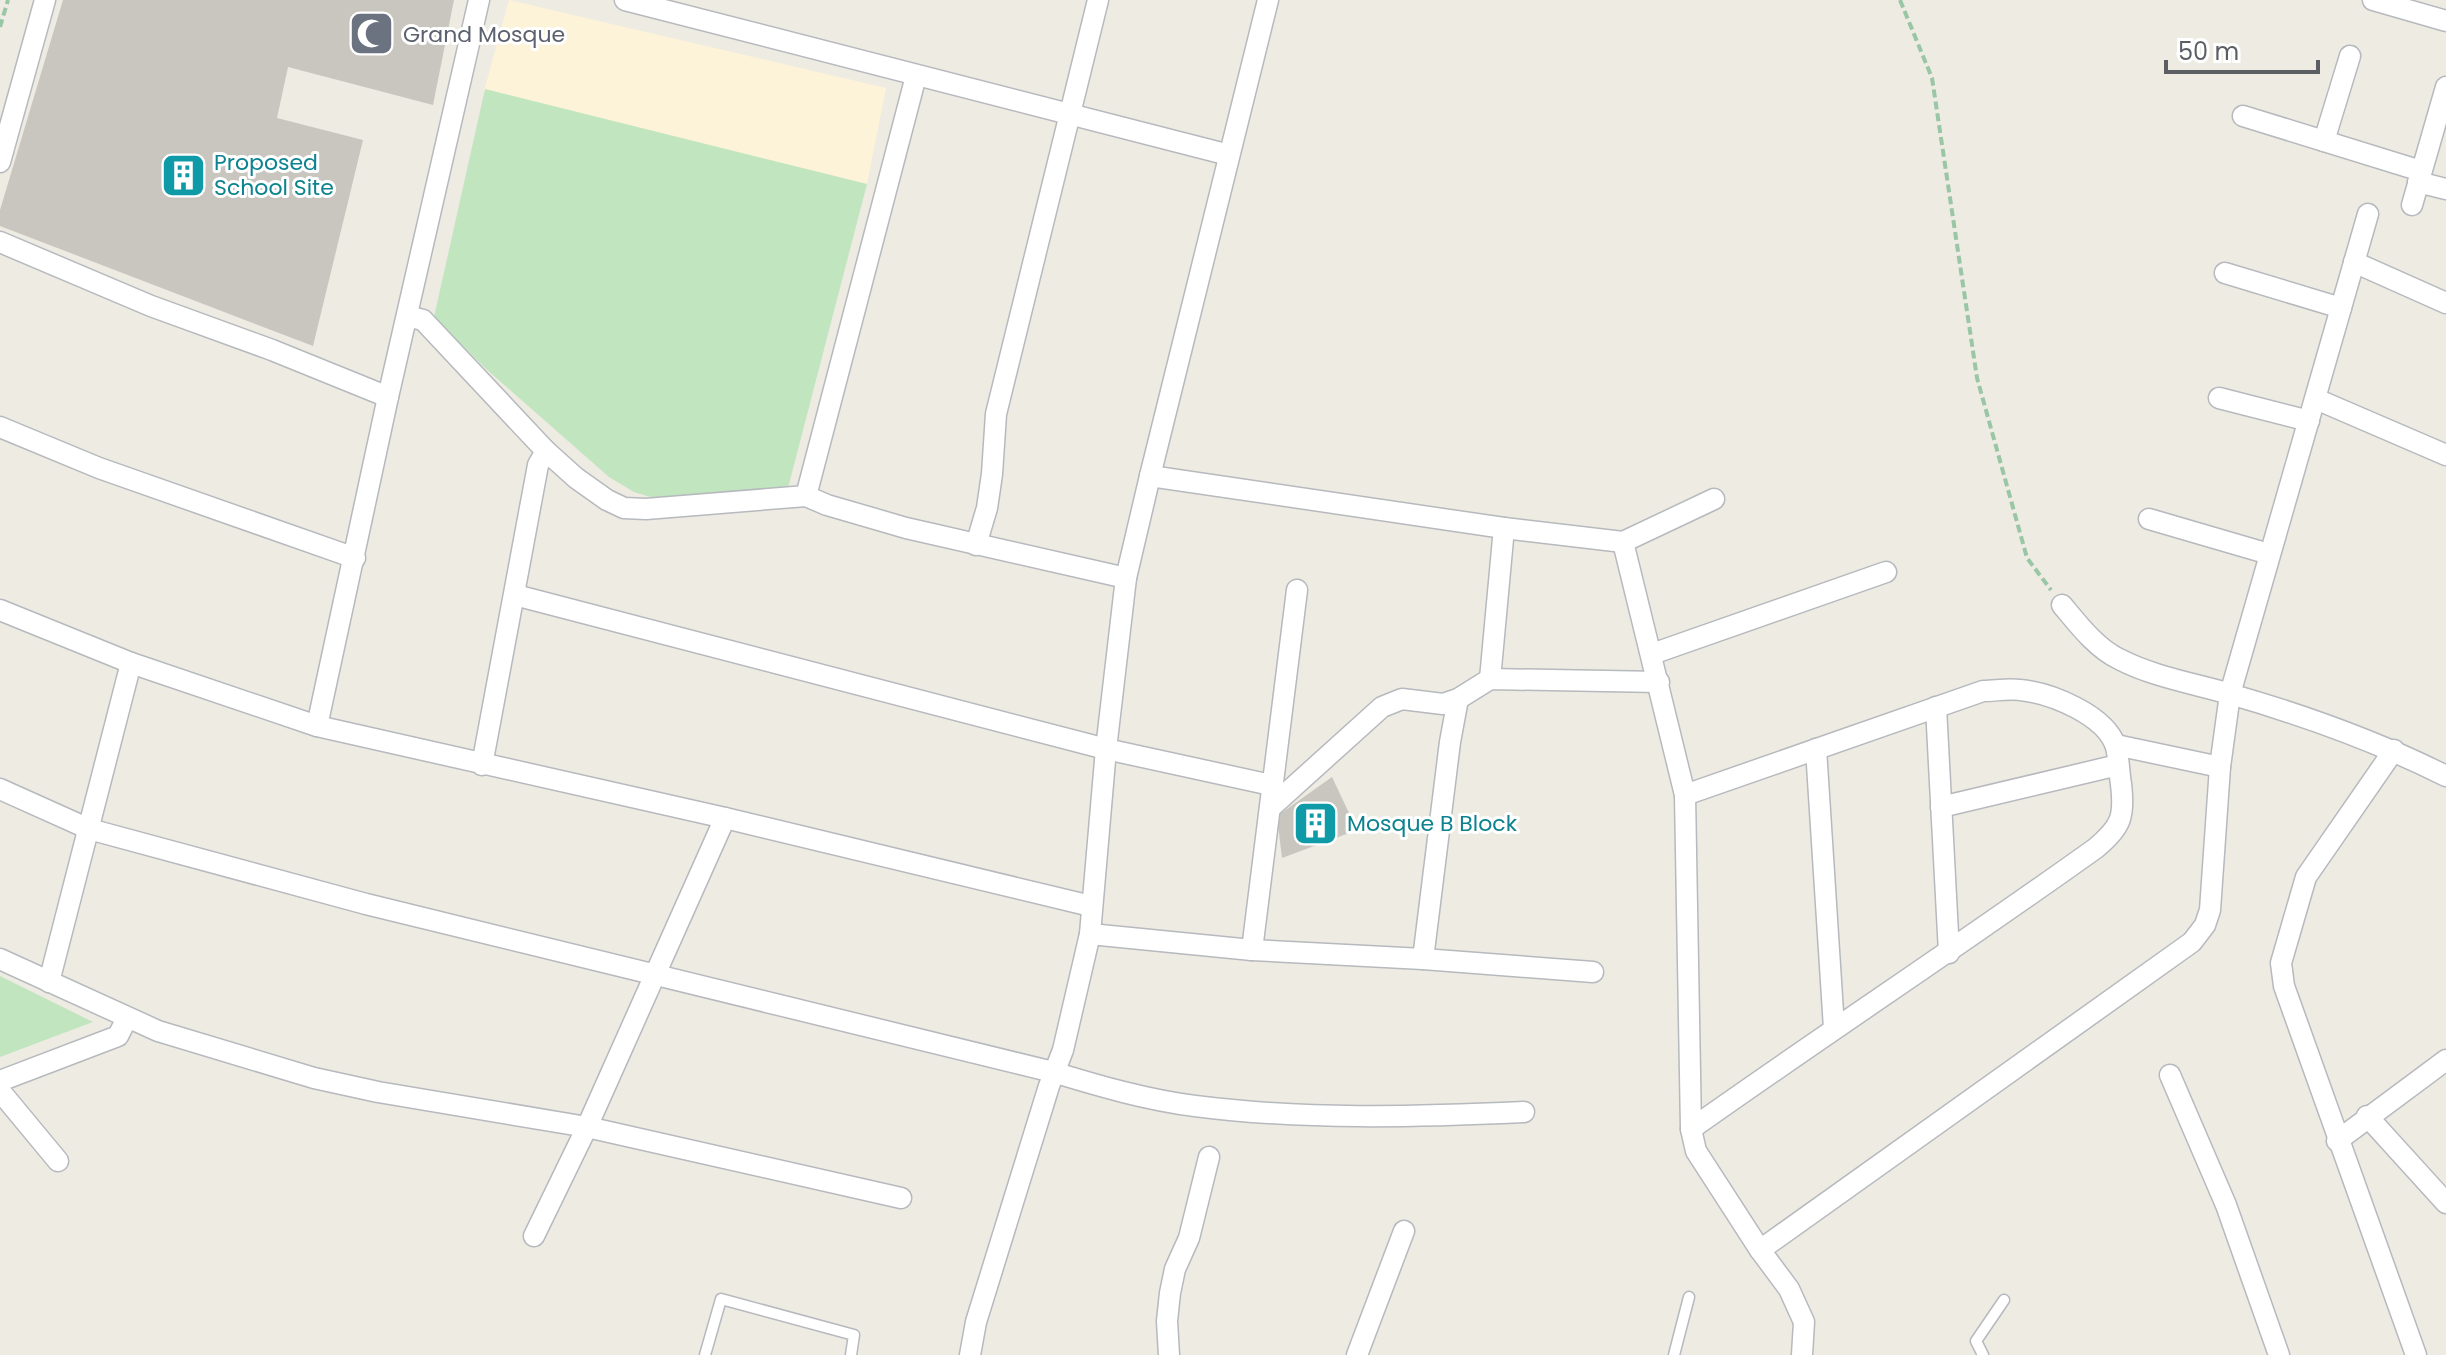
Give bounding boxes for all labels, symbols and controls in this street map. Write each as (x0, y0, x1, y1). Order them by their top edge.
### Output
mosque icon: Grand Mosque (348, 10, 396, 58)
place label: Grand Mosque (403, 19, 565, 50)
scale bar (2166, 24, 2318, 74)
text: 50 m (2178, 35, 2239, 68)
place label: Proposed School Site (214, 147, 334, 203)
building icon: Proposed School Site (159, 151, 207, 199)
building icon: Mosque B Block (1292, 799, 1340, 847)
place label: Mosque B Block (1347, 808, 1518, 839)

